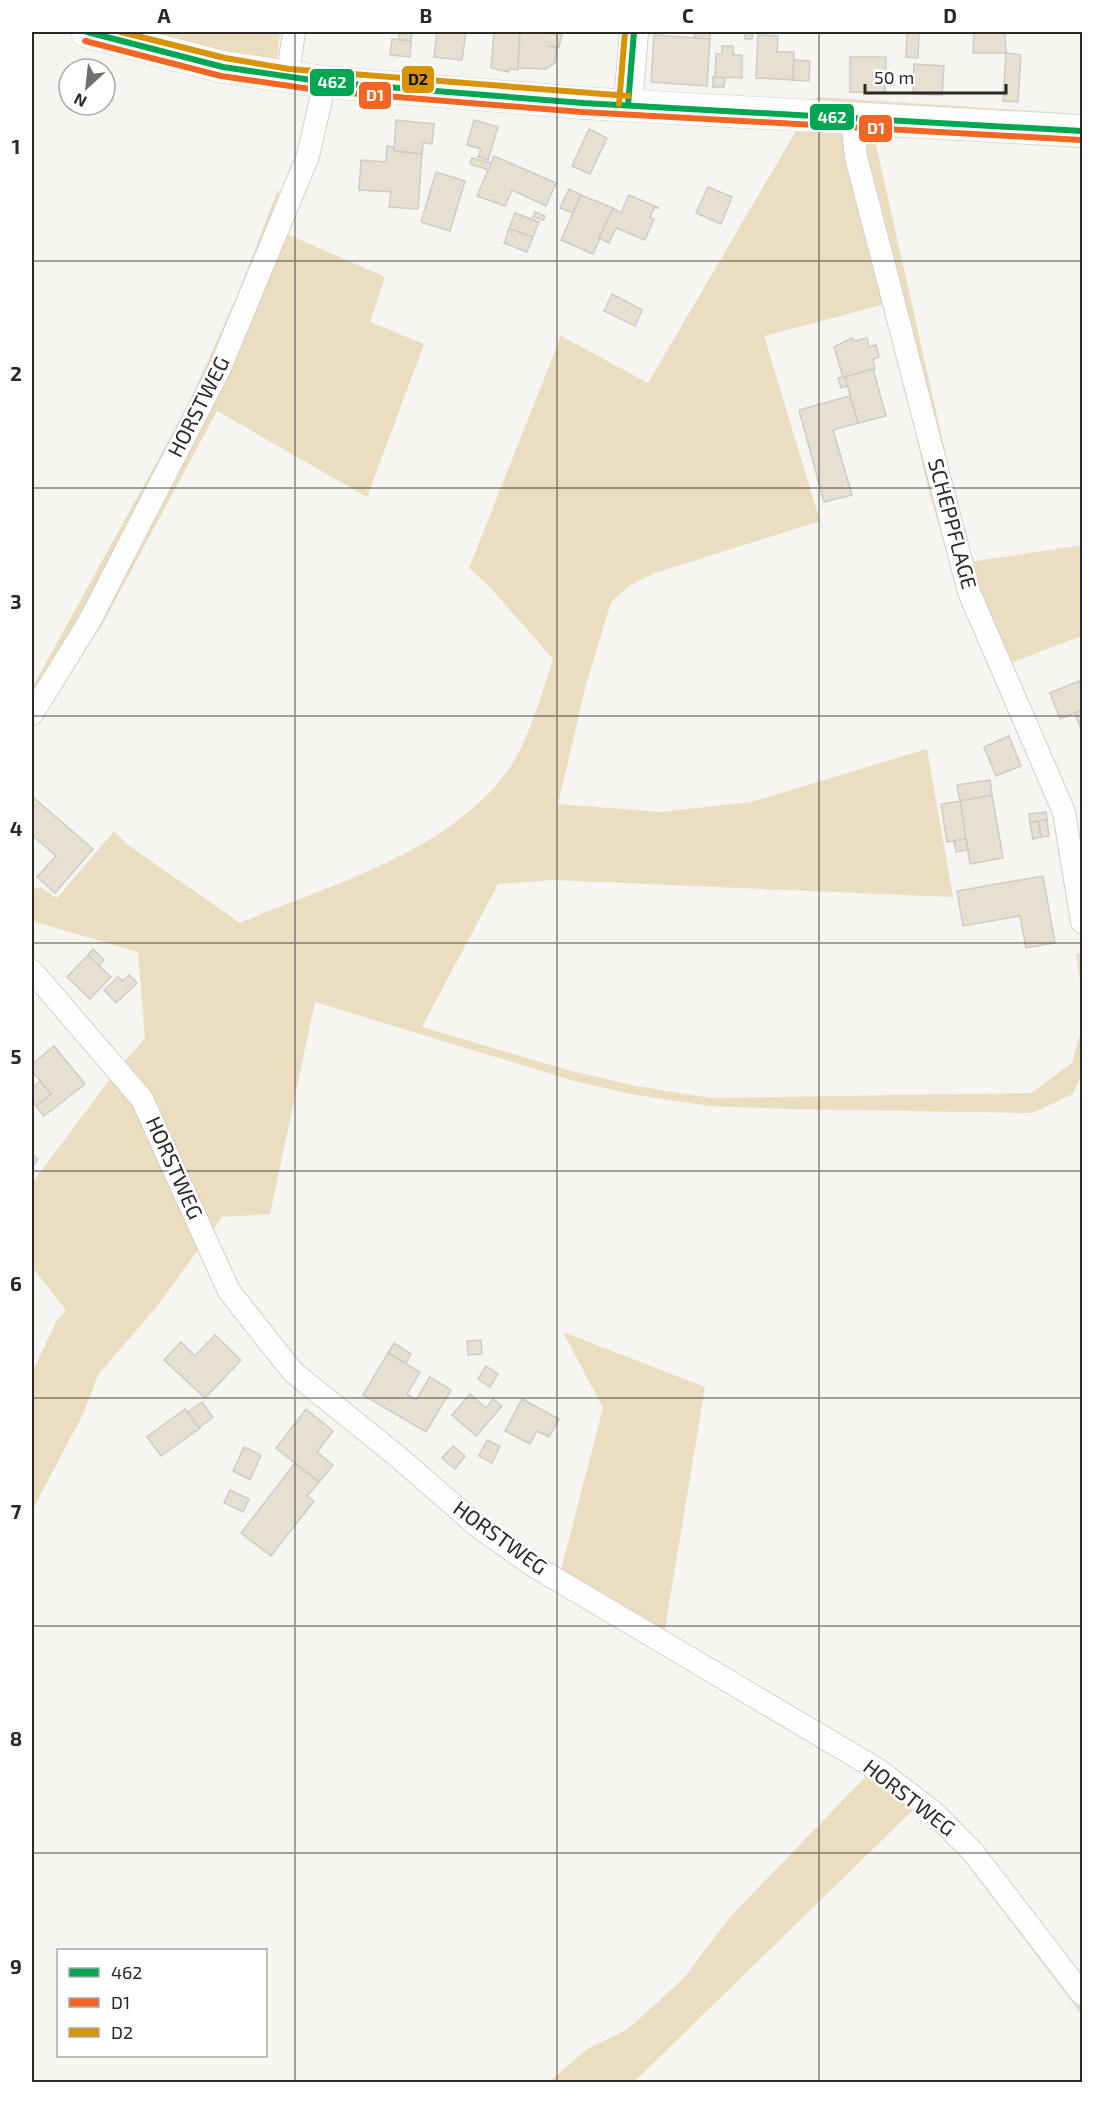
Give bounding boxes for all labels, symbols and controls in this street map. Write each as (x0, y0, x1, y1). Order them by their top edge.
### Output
text: A (157, 3, 171, 27)
text: B (420, 3, 432, 27)
text: C (682, 3, 694, 27)
text: D (943, 3, 957, 27)
north arrow (57, 57, 117, 117)
scale bar (865, 57, 1006, 95)
line badge: D2 (401, 65, 435, 94)
text: 50 m (874, 66, 914, 88)
line badge: 462 (309, 68, 355, 97)
text: D2 (408, 69, 428, 88)
text: 462 (318, 72, 346, 91)
line badge: D1 (358, 81, 392, 110)
text: D1 (366, 85, 384, 104)
text: N (70, 90, 89, 112)
line badge: 462 (809, 103, 855, 131)
text: 462 (818, 107, 846, 126)
line badge: D1 (858, 114, 893, 143)
text: D1 (867, 118, 885, 137)
text: 1 (12, 134, 20, 158)
street label: HORSTWEG (162, 352, 234, 461)
text: 2 (10, 361, 22, 385)
street label: SCHEPPFLAGE (924, 455, 983, 592)
text: 3 (10, 589, 22, 613)
text: 4 (10, 816, 23, 840)
text: 5 (10, 1044, 22, 1068)
street label: HORSTWEG (142, 1112, 209, 1223)
text: 6 (10, 1271, 22, 1295)
street label: HORSTWEG (449, 1494, 553, 1579)
text: 7 (11, 1499, 22, 1523)
text: 8 (10, 1726, 22, 1750)
street label: HORSTWEG (859, 1753, 961, 1840)
legend (57, 1949, 267, 2057)
text: 9 (10, 1954, 22, 1978)
text: 462 (111, 1961, 142, 1983)
text: D1 (111, 1991, 130, 2013)
text: D2 (111, 2021, 133, 2043)

